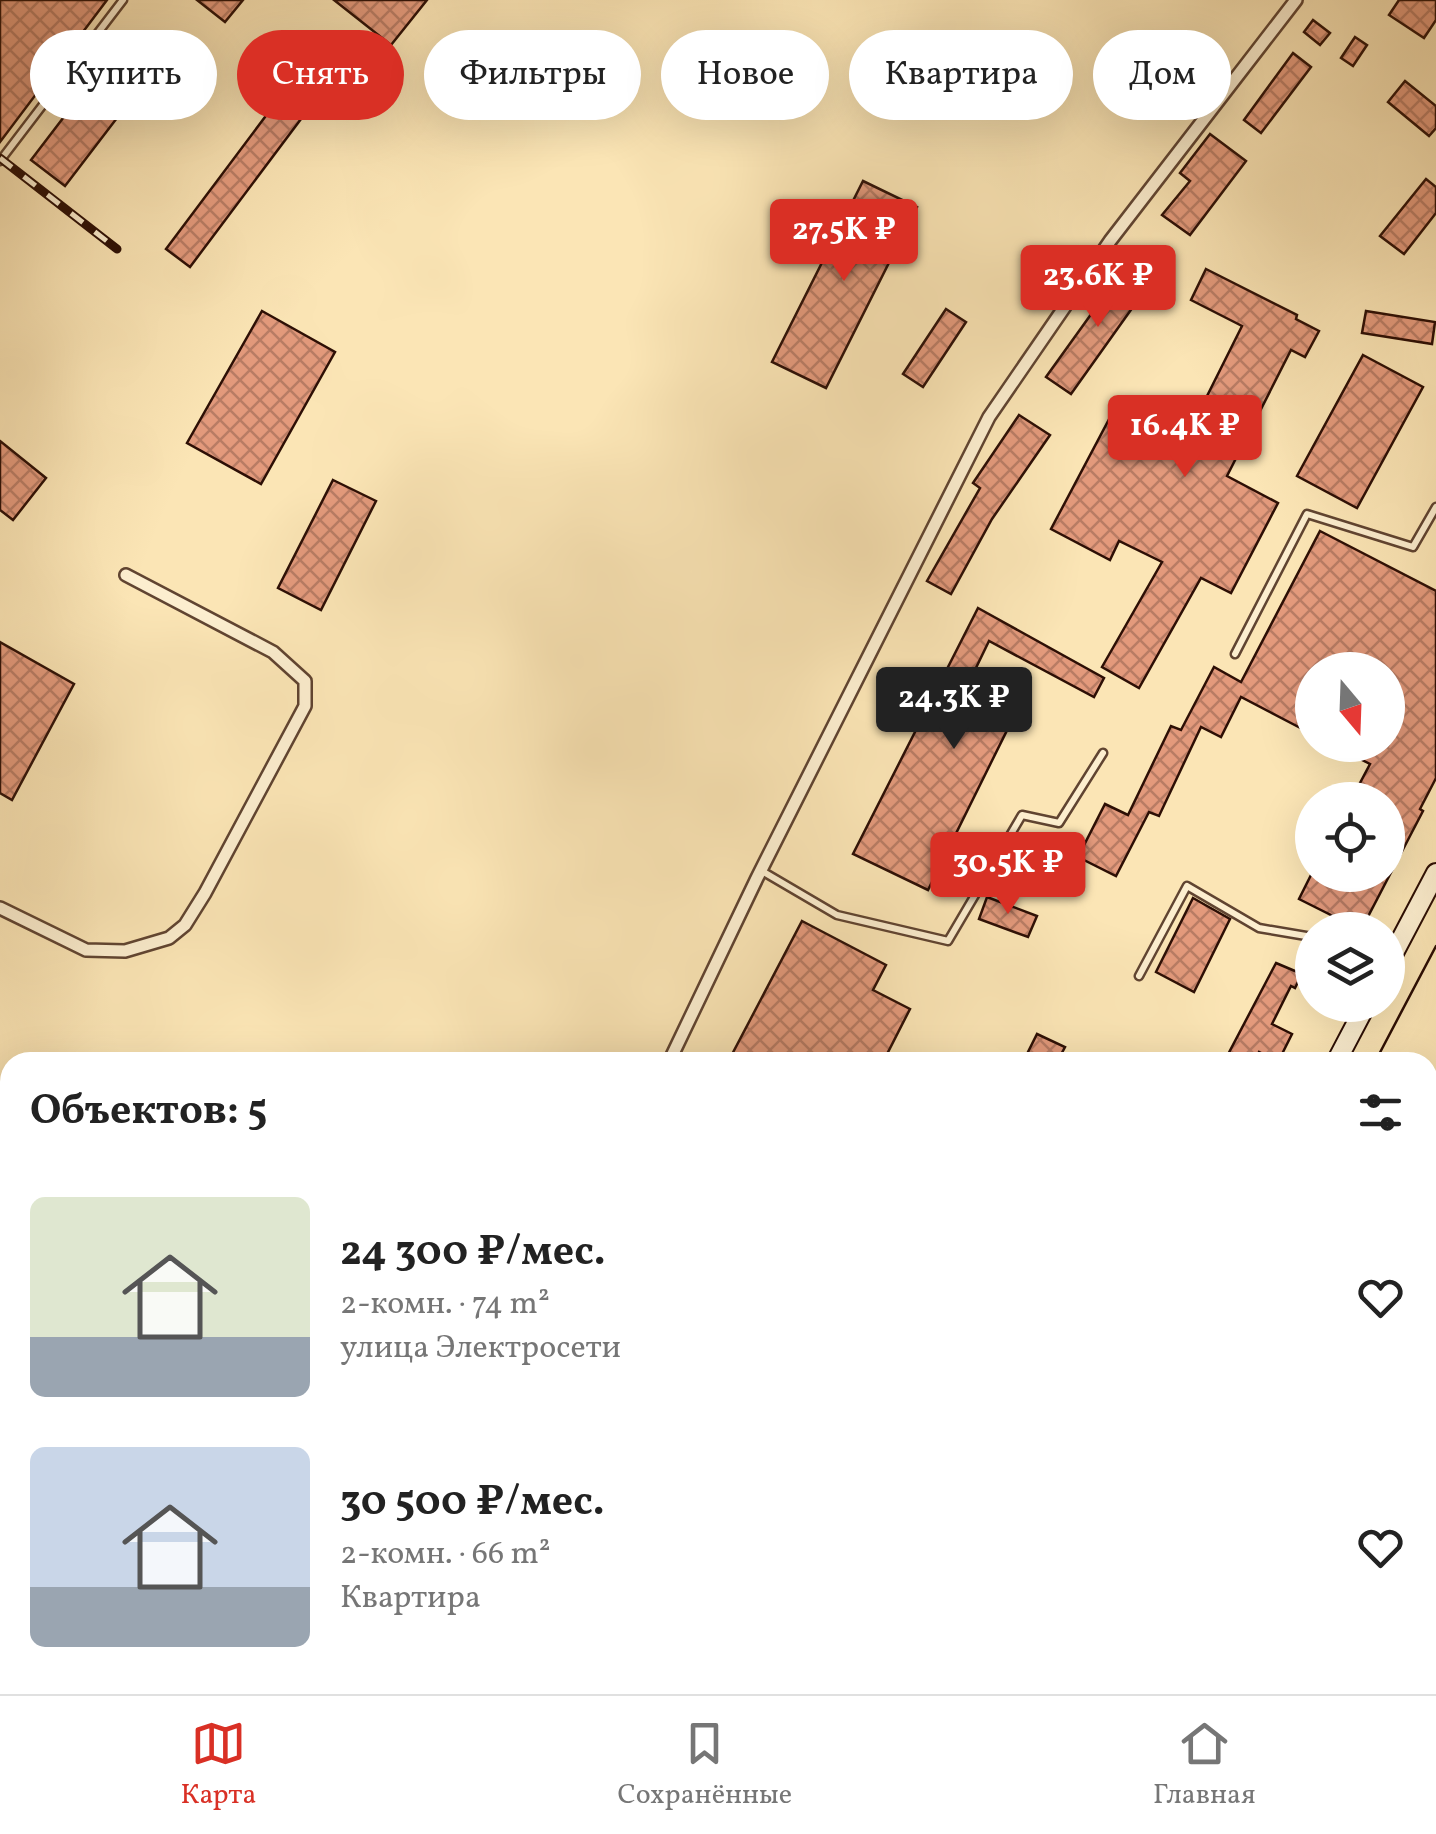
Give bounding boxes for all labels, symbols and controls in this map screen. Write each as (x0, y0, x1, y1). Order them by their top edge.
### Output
chip: Купить (30, 30, 217, 120)
chip: Снять (237, 30, 404, 120)
chip: Фильтры (424, 30, 641, 120)
chip: Новое (661, 30, 829, 120)
chip: Квартира (849, 30, 1073, 120)
chip: Дом (1093, 30, 1231, 120)
pin: 27.5K ₽ (752, 199, 936, 284)
text: 27.5K ₽ (792, 209, 896, 253)
pin: 23.6K ₽ (1006, 245, 1190, 330)
text: 23.6K ₽ (1043, 255, 1153, 299)
pin: 16.4K ₽ (1093, 395, 1277, 480)
text: 16.4K ₽ (1130, 405, 1240, 449)
north arrow (1295, 652, 1405, 762)
map controls (1295, 652, 1405, 1022)
pin: 24.3K ₽ (862, 667, 1046, 752)
text: 24.3K ₽ (898, 677, 1010, 721)
button: locate (1295, 782, 1405, 892)
pin: 30.5K ₽ (916, 832, 1100, 917)
text: 30.5K ₽ (952, 842, 1064, 886)
button: layers (1295, 912, 1405, 1022)
text: Объектов: 5 (30, 1083, 267, 1142)
icon: filters (1353, 1085, 1408, 1140)
text: 24 300 ₽/мес. (340, 1224, 606, 1283)
icon: home (110, 1237, 230, 1357)
icon: heart (1353, 1270, 1408, 1325)
text: 2-комн. · 74 m² (340, 1283, 550, 1327)
text: улица Электросети (340, 1327, 621, 1371)
text: 30 500 ₽/мес. (340, 1474, 605, 1533)
icon: home (110, 1487, 230, 1607)
icon: heart (1353, 1520, 1408, 1575)
text: 2-комн. · 66 m² (340, 1533, 551, 1577)
text: Квартира (340, 1577, 481, 1621)
tab: Карта (180, 1716, 256, 1815)
tab: Сохранённые (617, 1716, 792, 1815)
tab: Главная (1153, 1716, 1256, 1815)

